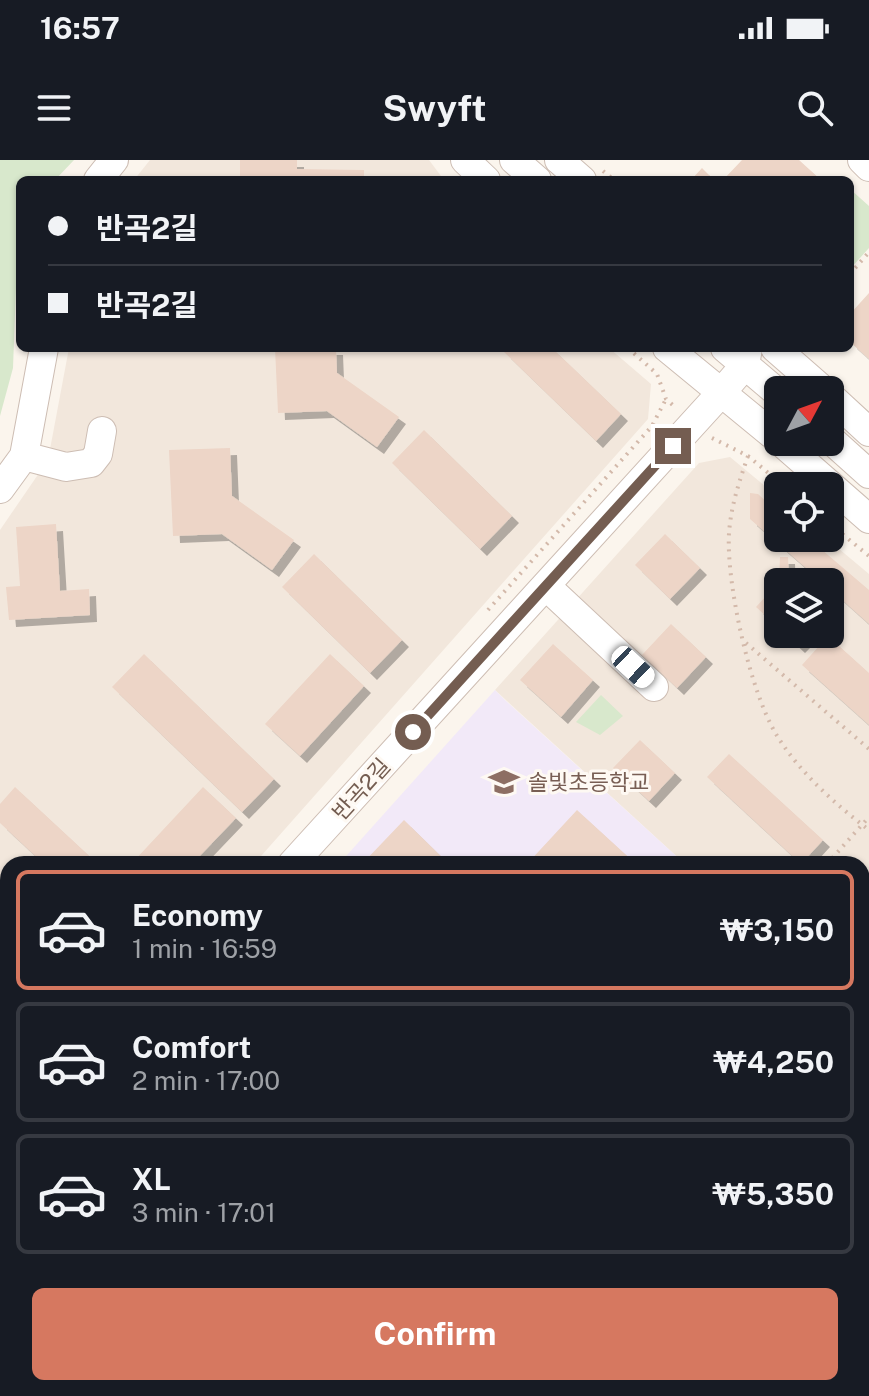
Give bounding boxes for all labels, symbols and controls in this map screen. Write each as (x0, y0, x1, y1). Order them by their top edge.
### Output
text: 16:57 (40, 10, 120, 46)
icon: menu (32, 86, 76, 130)
icon: search (793, 86, 837, 130)
text: Swyft (383, 87, 486, 129)
text: 반곡2길 (96, 210, 198, 246)
text: 반곡2길 (96, 287, 198, 323)
north arrow (764, 376, 844, 456)
map controls (764, 376, 844, 648)
route end (655, 428, 691, 464)
button: locate (764, 472, 844, 552)
button: layers (764, 568, 844, 648)
car (607, 642, 659, 692)
route start (395, 714, 431, 750)
street label: 반곡2길 (327, 753, 395, 825)
school or university icon: 솔빛초등학교 (487, 765, 521, 799)
place label: 솔빛초등학교 (528, 769, 649, 795)
icon: car (36, 894, 108, 966)
text: Economy (132, 897, 263, 933)
text: ₩3,150 (720, 912, 834, 948)
text: 1 min · 16:59 (132, 933, 277, 964)
icon: car (36, 1026, 108, 1098)
text: Comfort (132, 1029, 251, 1065)
text: ₩4,250 (713, 1044, 834, 1080)
text: 2 min · 17:00 (132, 1065, 280, 1096)
icon: car (36, 1158, 108, 1230)
text: XL (132, 1161, 171, 1197)
text: ₩5,350 (712, 1176, 834, 1212)
text: 3 min · 17:01 (132, 1197, 276, 1228)
button: Confirm (32, 1288, 838, 1380)

